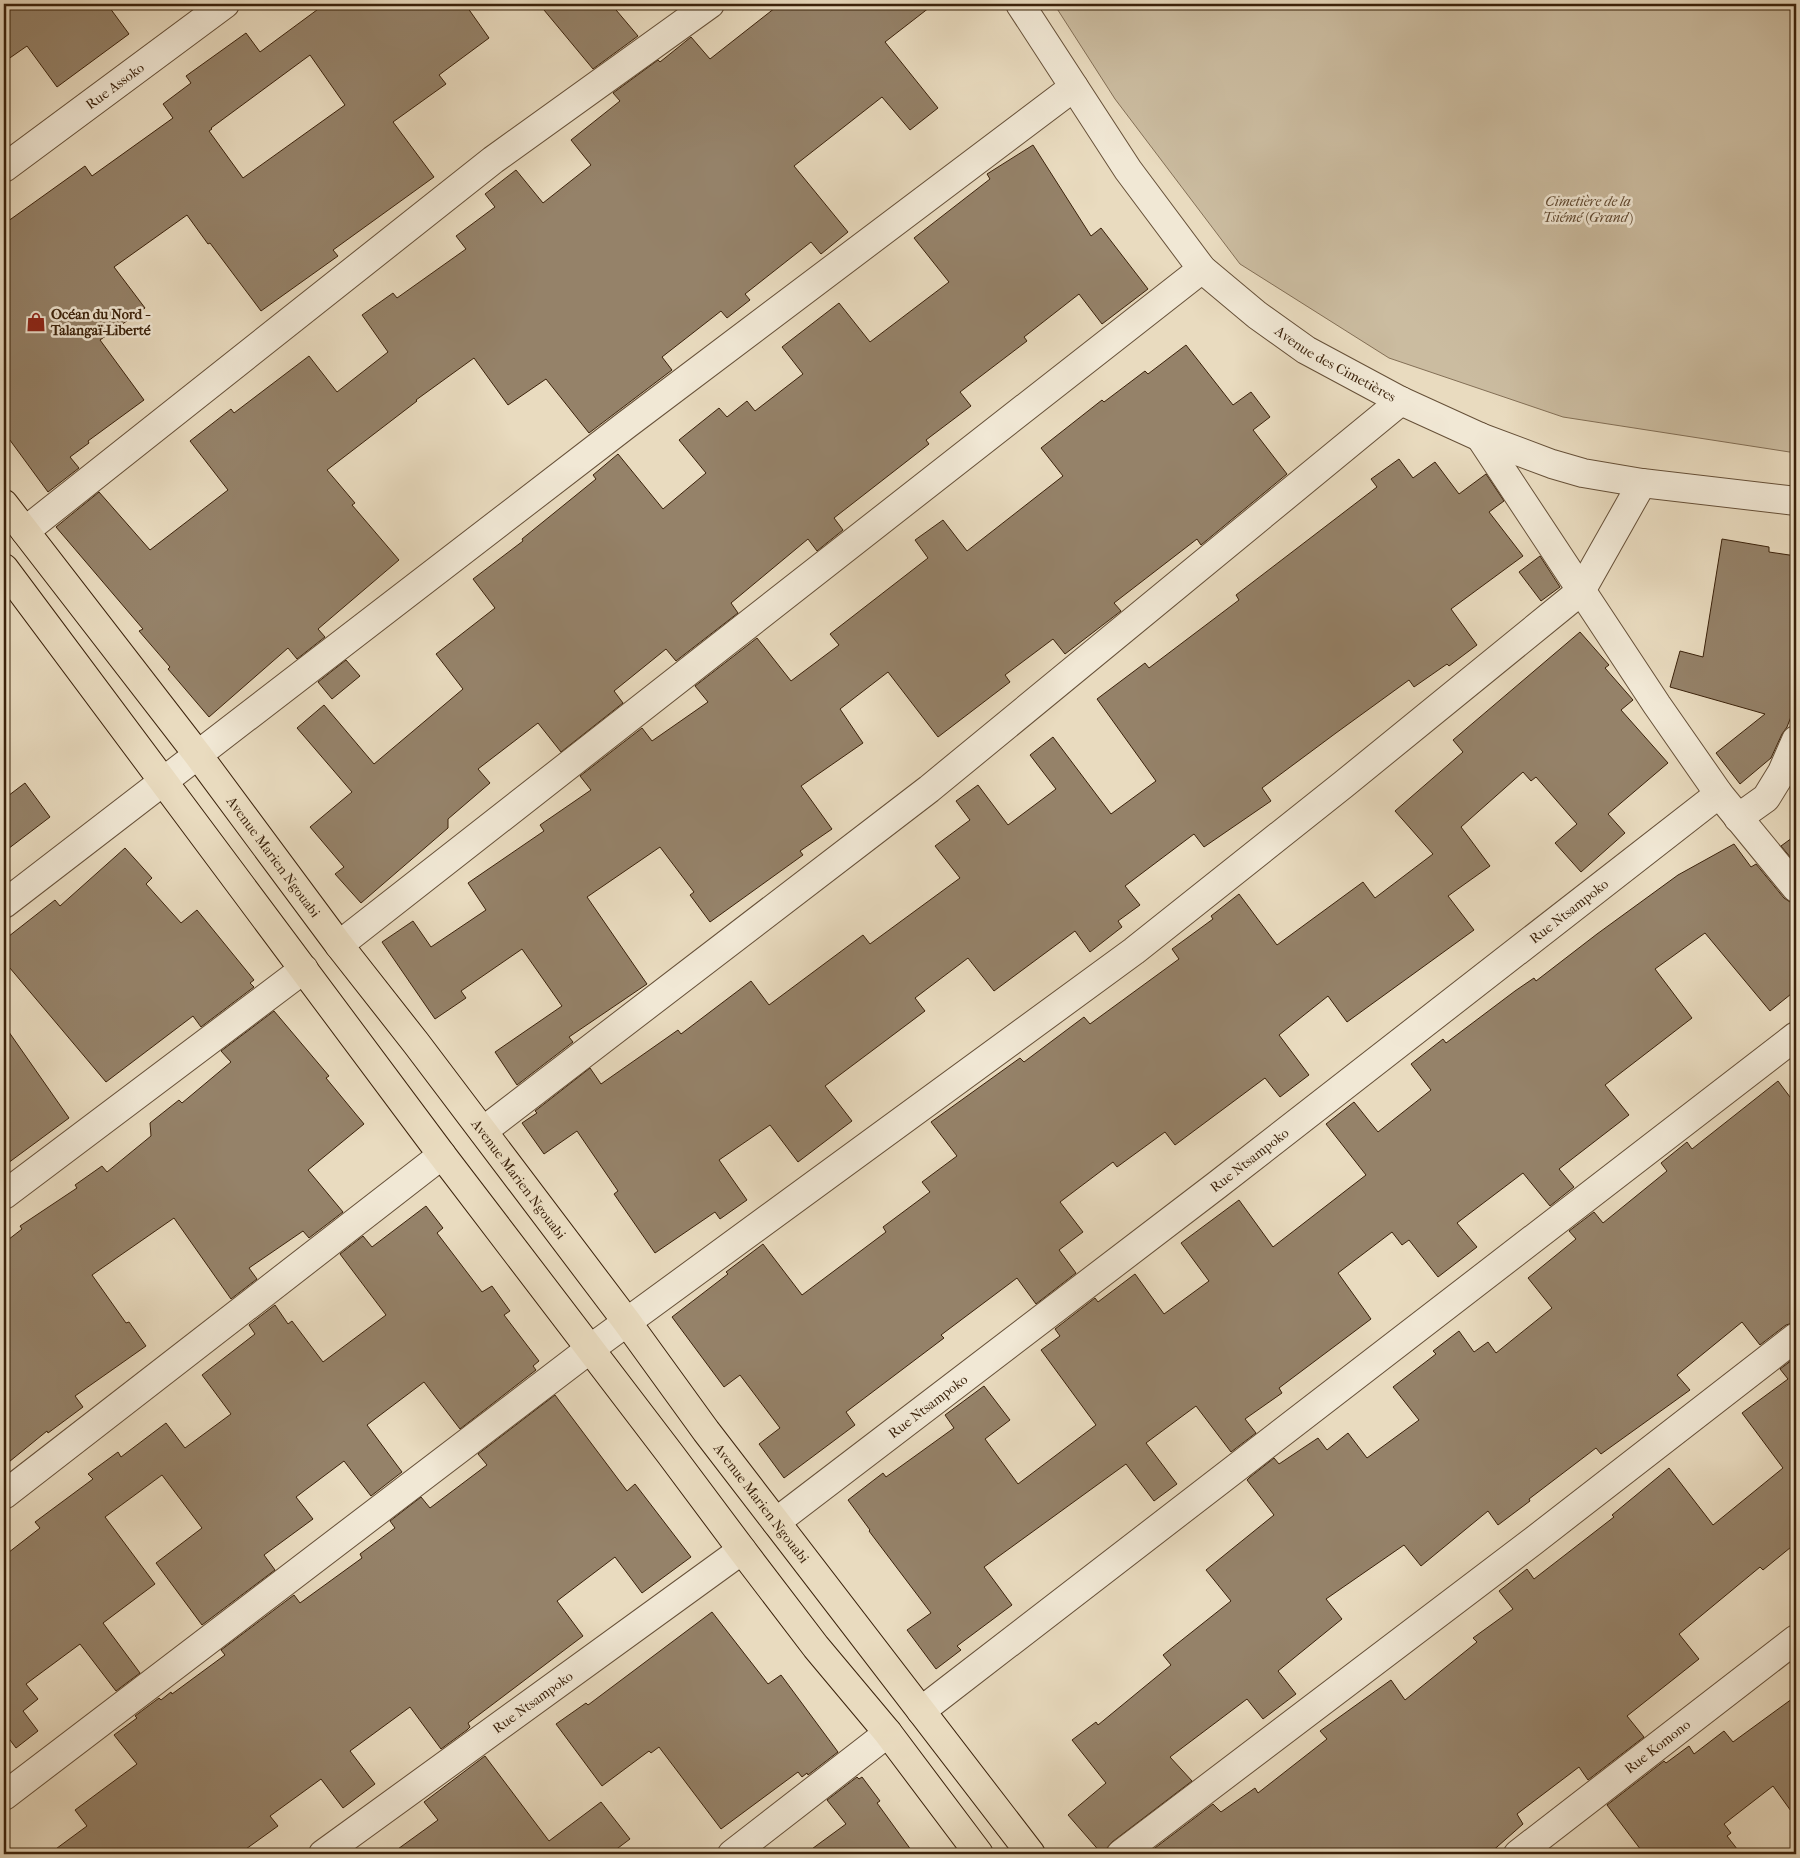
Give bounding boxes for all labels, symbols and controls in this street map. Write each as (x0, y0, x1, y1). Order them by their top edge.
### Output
street label: Rue Assoko (82, 59, 147, 113)
park label: Cimetière de la Tsiémé (Grand) (1543, 193, 1633, 226)
place label: Océan du Nord - Talangaï-Liberté (50, 306, 151, 339)
shop icon: Océan du Nord - Talangaï-Liberté (25, 311, 47, 333)
street label: Avenue des Cimetières (1271, 322, 1399, 405)
street label: Avenue Marien Ngouabi (223, 792, 324, 921)
street label: Rue Ntsampoko (1526, 875, 1612, 947)
street label: Avenue Marien Ngouabi (467, 1115, 570, 1242)
street label: Rue Ntsampoko (1207, 1124, 1292, 1196)
street label: Rue Ntsampoko (885, 1370, 971, 1442)
street label: Avenue Marien Ngouabi (710, 1439, 813, 1566)
street label: Rue Ntsampoko (489, 1667, 576, 1737)
street label: Rue Komono (1621, 1716, 1693, 1777)

